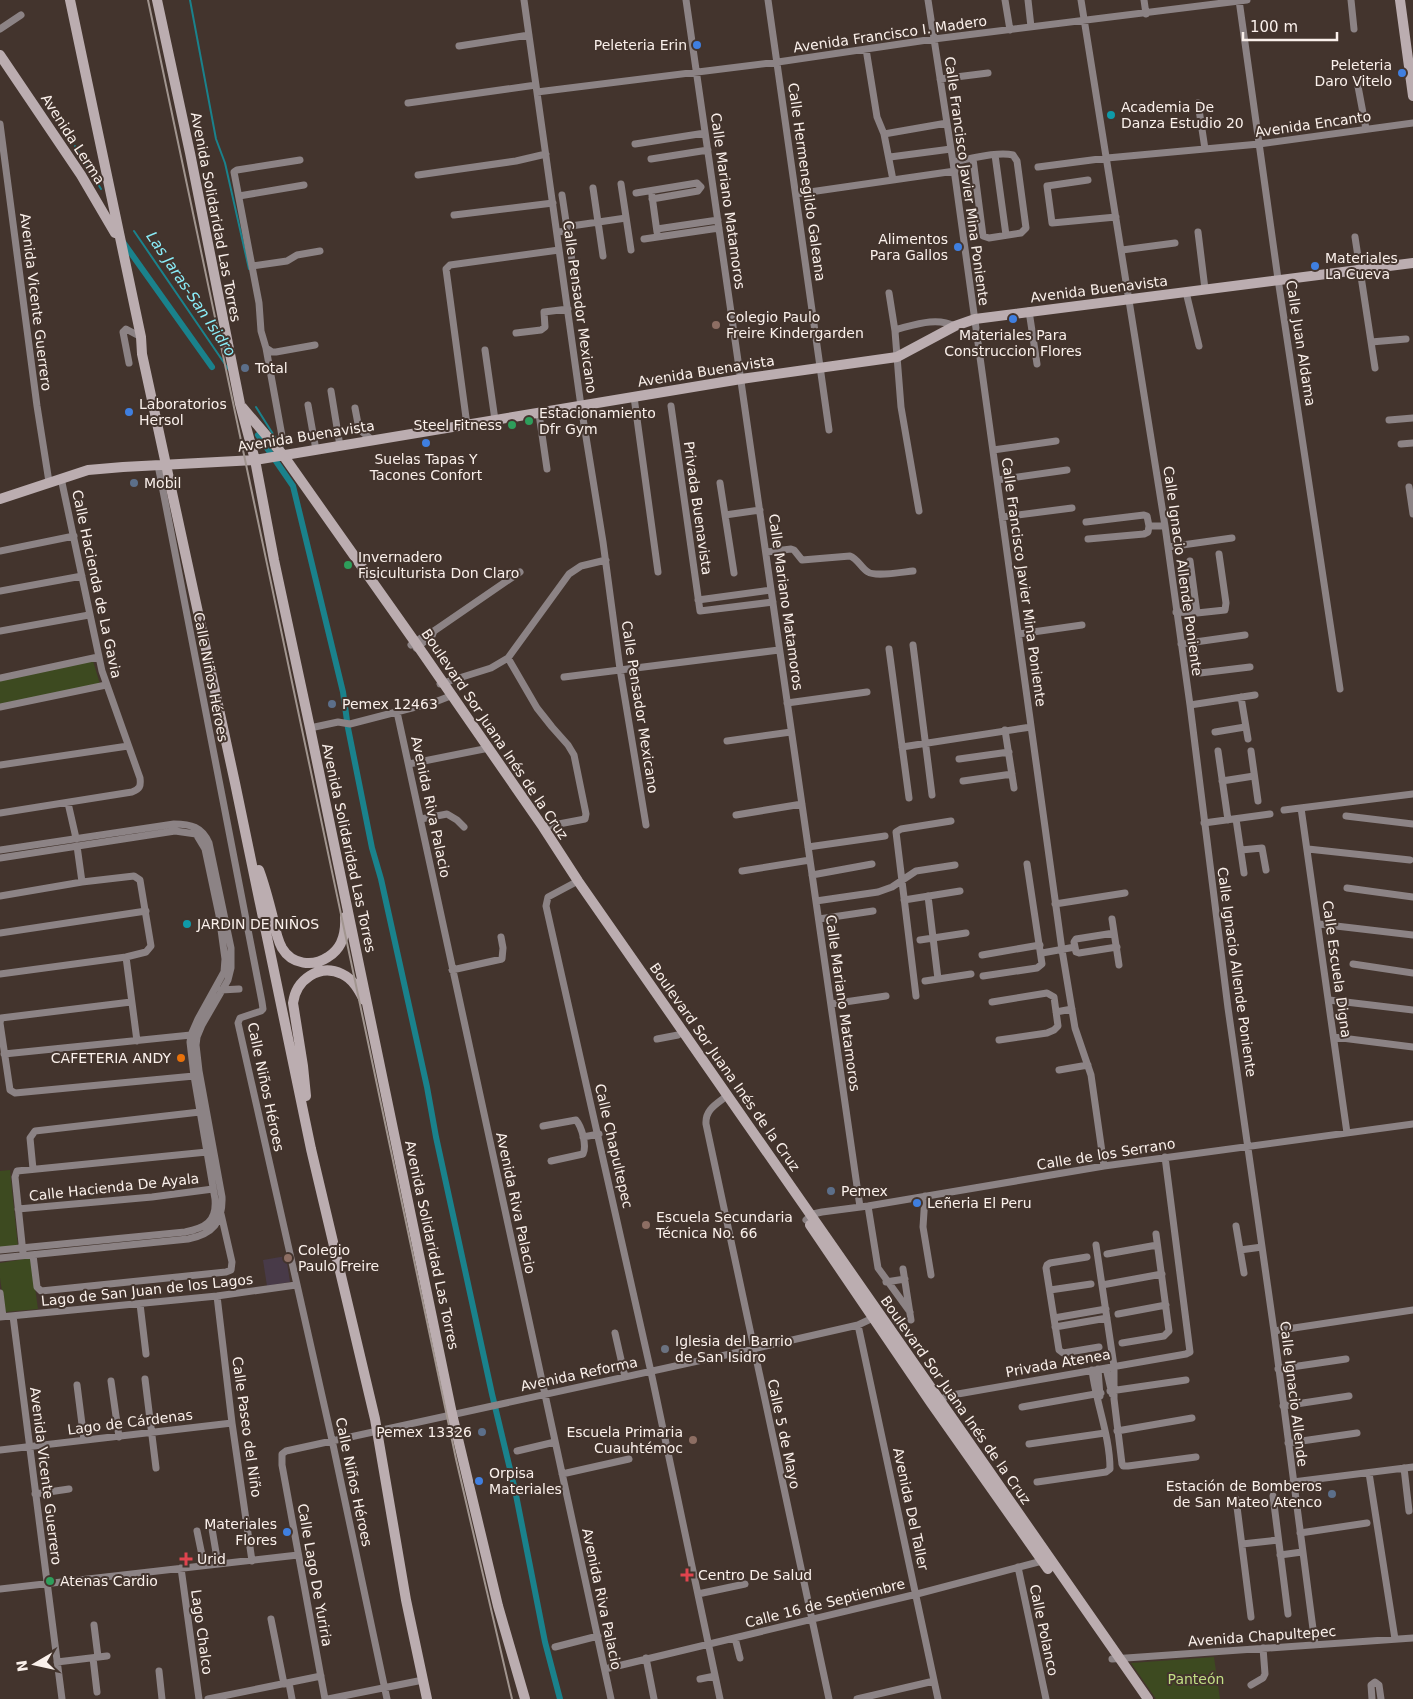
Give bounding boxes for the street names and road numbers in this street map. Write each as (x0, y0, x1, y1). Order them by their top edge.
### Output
street label: Avenida Francisco I. Madero (792, 12, 988, 56)
street label: Calle Francisco Javier Mina Poniente (942, 55, 992, 307)
street label: Calle Hermenegildo Galeana (785, 82, 829, 282)
street label: Avenida Lerma (38, 91, 108, 187)
street label: Avenida Encanto (1254, 108, 1372, 140)
street label: Avenida Solidaridad Las Torres (188, 111, 244, 323)
street label: Calle Mariano Matamoros (708, 112, 748, 290)
street label: Avenida Vicente Guerrero (17, 212, 55, 392)
street label: Calle Pensador Mexicano (560, 219, 600, 395)
street label: Avenida Buenavista (1029, 273, 1169, 305)
street label: Calle Juan Aldama (1283, 279, 1319, 407)
street label: Avenida Buenavista (636, 352, 776, 390)
street label: Avenida Buenavista (236, 417, 376, 455)
street label: Privada Buenavista (681, 440, 715, 576)
street label: Calle Francisco Javier Mina Poniente (999, 456, 1049, 708)
street label: Calle Ignacio Allende Poniente (1160, 465, 1206, 677)
street label: Calle Hacienda de La Gavia (69, 488, 125, 680)
street label: Calle Mariano Matamoros (766, 513, 806, 691)
street label: Calle Niños Héroes (191, 611, 231, 743)
street label: Calle Pensador Mexicano (618, 620, 662, 794)
street label: Boulevard Sor Juana Inés de la Cruz (418, 626, 572, 842)
street label: Avenida Riva Palacio (408, 735, 454, 879)
street label: Avenida Solidaridad Las Torres (319, 742, 379, 954)
street label: Calle Ignacio Allende Poniente (1214, 866, 1260, 1078)
street label: Calle Escuela Digna (1319, 899, 1355, 1039)
street label: Calle Mariano Matamoros (823, 914, 863, 1092)
street label: Boulevard Sor Juana Inés de la Cruz (647, 960, 803, 1174)
street label: Calle Niños Héroes (244, 1021, 288, 1153)
street label: Calle Chapultepec (592, 1082, 636, 1210)
street label: Avenida Riva Palacio (493, 1131, 539, 1275)
street label: Calle de los Serrano (1036, 1135, 1176, 1173)
street label: Avenida Solidaridad Las Torres (402, 1139, 462, 1351)
street label: Calle Hacienda De Ayala (28, 1170, 200, 1204)
street label: Lago de San Juan de los Lagos (40, 1271, 254, 1309)
street label: Boulevard Sor Juana Inés de la Cruz (878, 1293, 1034, 1507)
street label: Calle Ignacio Allende (1277, 1320, 1311, 1468)
street label: Privada Atenea (1004, 1346, 1112, 1380)
street label: Avenida Reforma (519, 1354, 639, 1394)
street label: Calle Paseo del Niño (229, 1356, 265, 1498)
street label: Calle 5 de Mayo (765, 1378, 803, 1490)
street label: Avenida Vicente Guerrero (27, 1386, 65, 1566)
street label: Lago de Cárdenas (66, 1406, 194, 1438)
street label: Calle Niños Héroes (332, 1416, 376, 1548)
street label: Avenida Del Taller (890, 1446, 932, 1572)
street label: Calle Lago De Yuriria (295, 1502, 335, 1648)
street label: Avenida Riva Palacio (579, 1527, 625, 1671)
street label: Calle 16 de Septiembre (743, 1575, 907, 1631)
street label: Calle Polanco (1026, 1583, 1062, 1677)
street label: Lago Chalco (188, 1588, 216, 1676)
street label: Avenida Chapultepec (1187, 1623, 1337, 1649)

